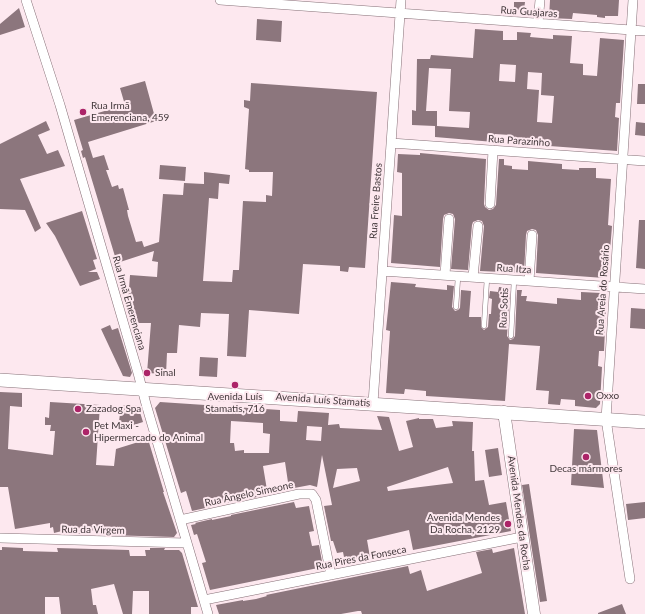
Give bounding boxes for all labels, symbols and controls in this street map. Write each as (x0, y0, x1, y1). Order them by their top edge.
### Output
street label: Rua Guajaras (500, 4, 558, 20)
place label: Rua Irmã Emerenciana, 459 (91, 100, 169, 124)
marker: Rua Irmã Emerenciana, 459 (78, 107, 88, 117)
street label: Rua Parazinho (488, 133, 550, 149)
street label: Rua Freire Bastos (367, 163, 385, 239)
street label: Rua Areia do Rosário (594, 244, 612, 336)
street label: Rua Irmã Emerenciana (110, 255, 148, 351)
street label: Rua Itza (496, 262, 532, 276)
street label: Rua Sotis (497, 287, 511, 329)
place label: Sinal (155, 367, 176, 379)
marker: Sinal (142, 368, 152, 378)
marker: Avenida Luís Stamatis, 716 (230, 380, 240, 390)
place label: Oxxo (596, 390, 619, 402)
place label: Avenida Luís Stamatis, 716 (205, 391, 265, 414)
street label: Avenida Luís Stamatis (275, 391, 371, 409)
marker: Oxxo (583, 391, 593, 401)
place label: Zazadog Spa (86, 403, 141, 415)
marker: Zazadog Spa (73, 404, 83, 414)
place label: Pet Maxi - Hipermercado do Animal (94, 420, 203, 444)
marker: Pet Maxi - Hipermercado do Animal (81, 427, 91, 437)
marker: Decas mármores (581, 452, 591, 462)
street label: Avenida Mendes da Rocha (505, 455, 533, 571)
place label: Decas mármores (549, 463, 623, 475)
street label: Rua Ângelo Simeone (204, 479, 294, 509)
place label: Avenida Mendes Da Rocha, 2129 (427, 512, 500, 536)
marker: Avenida Mendes Da Rocha, 2129 (503, 519, 513, 529)
street label: Rua da Virgem (61, 523, 125, 537)
street label: Rua Pires da Fonseca (315, 543, 407, 573)

